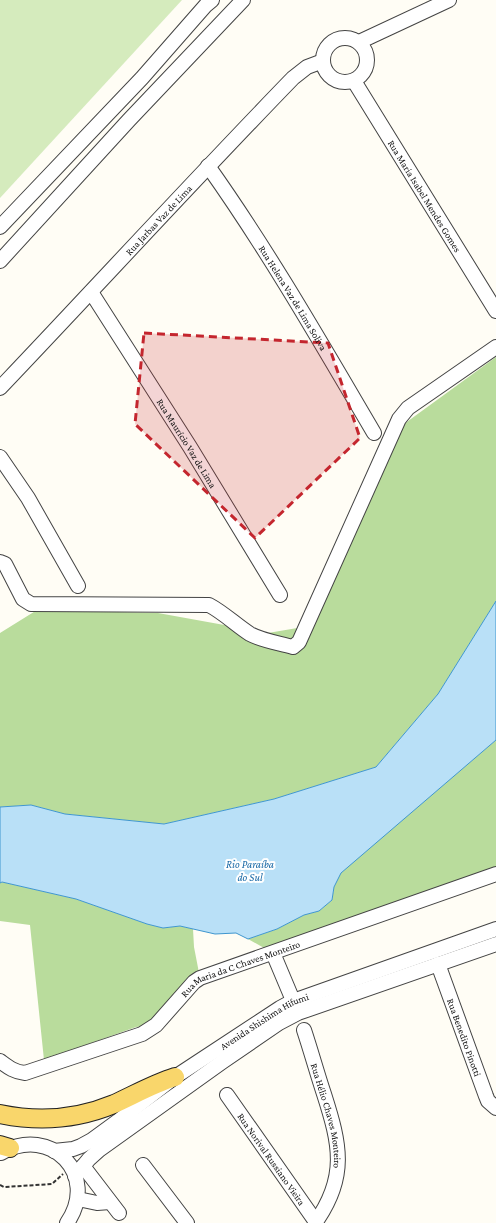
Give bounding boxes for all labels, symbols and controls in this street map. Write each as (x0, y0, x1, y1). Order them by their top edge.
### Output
street label: Rua Maria Isabel Mendes Gomes (386, 138, 464, 254)
street label: Rua Jarbas Vaz de Lima (123, 182, 194, 257)
street label: Rua Helena Vaz de Lima Soliva (257, 243, 330, 353)
street label: Rua Maurício Vaz de Lima (155, 396, 219, 490)
water label: Rio Paraíba do Sul (226, 858, 274, 883)
street label: Rua Maria da C Chaves Monteiro (178, 938, 301, 999)
street label: Avenida Shishima Hifumi (218, 990, 310, 1051)
street label: Rua Benedito Pinotti (445, 997, 484, 1078)
street label: Rua Hélio Chaves Monteiro (309, 1062, 343, 1169)
street label: Rua Norival Russiano Vieira (236, 1111, 308, 1207)

